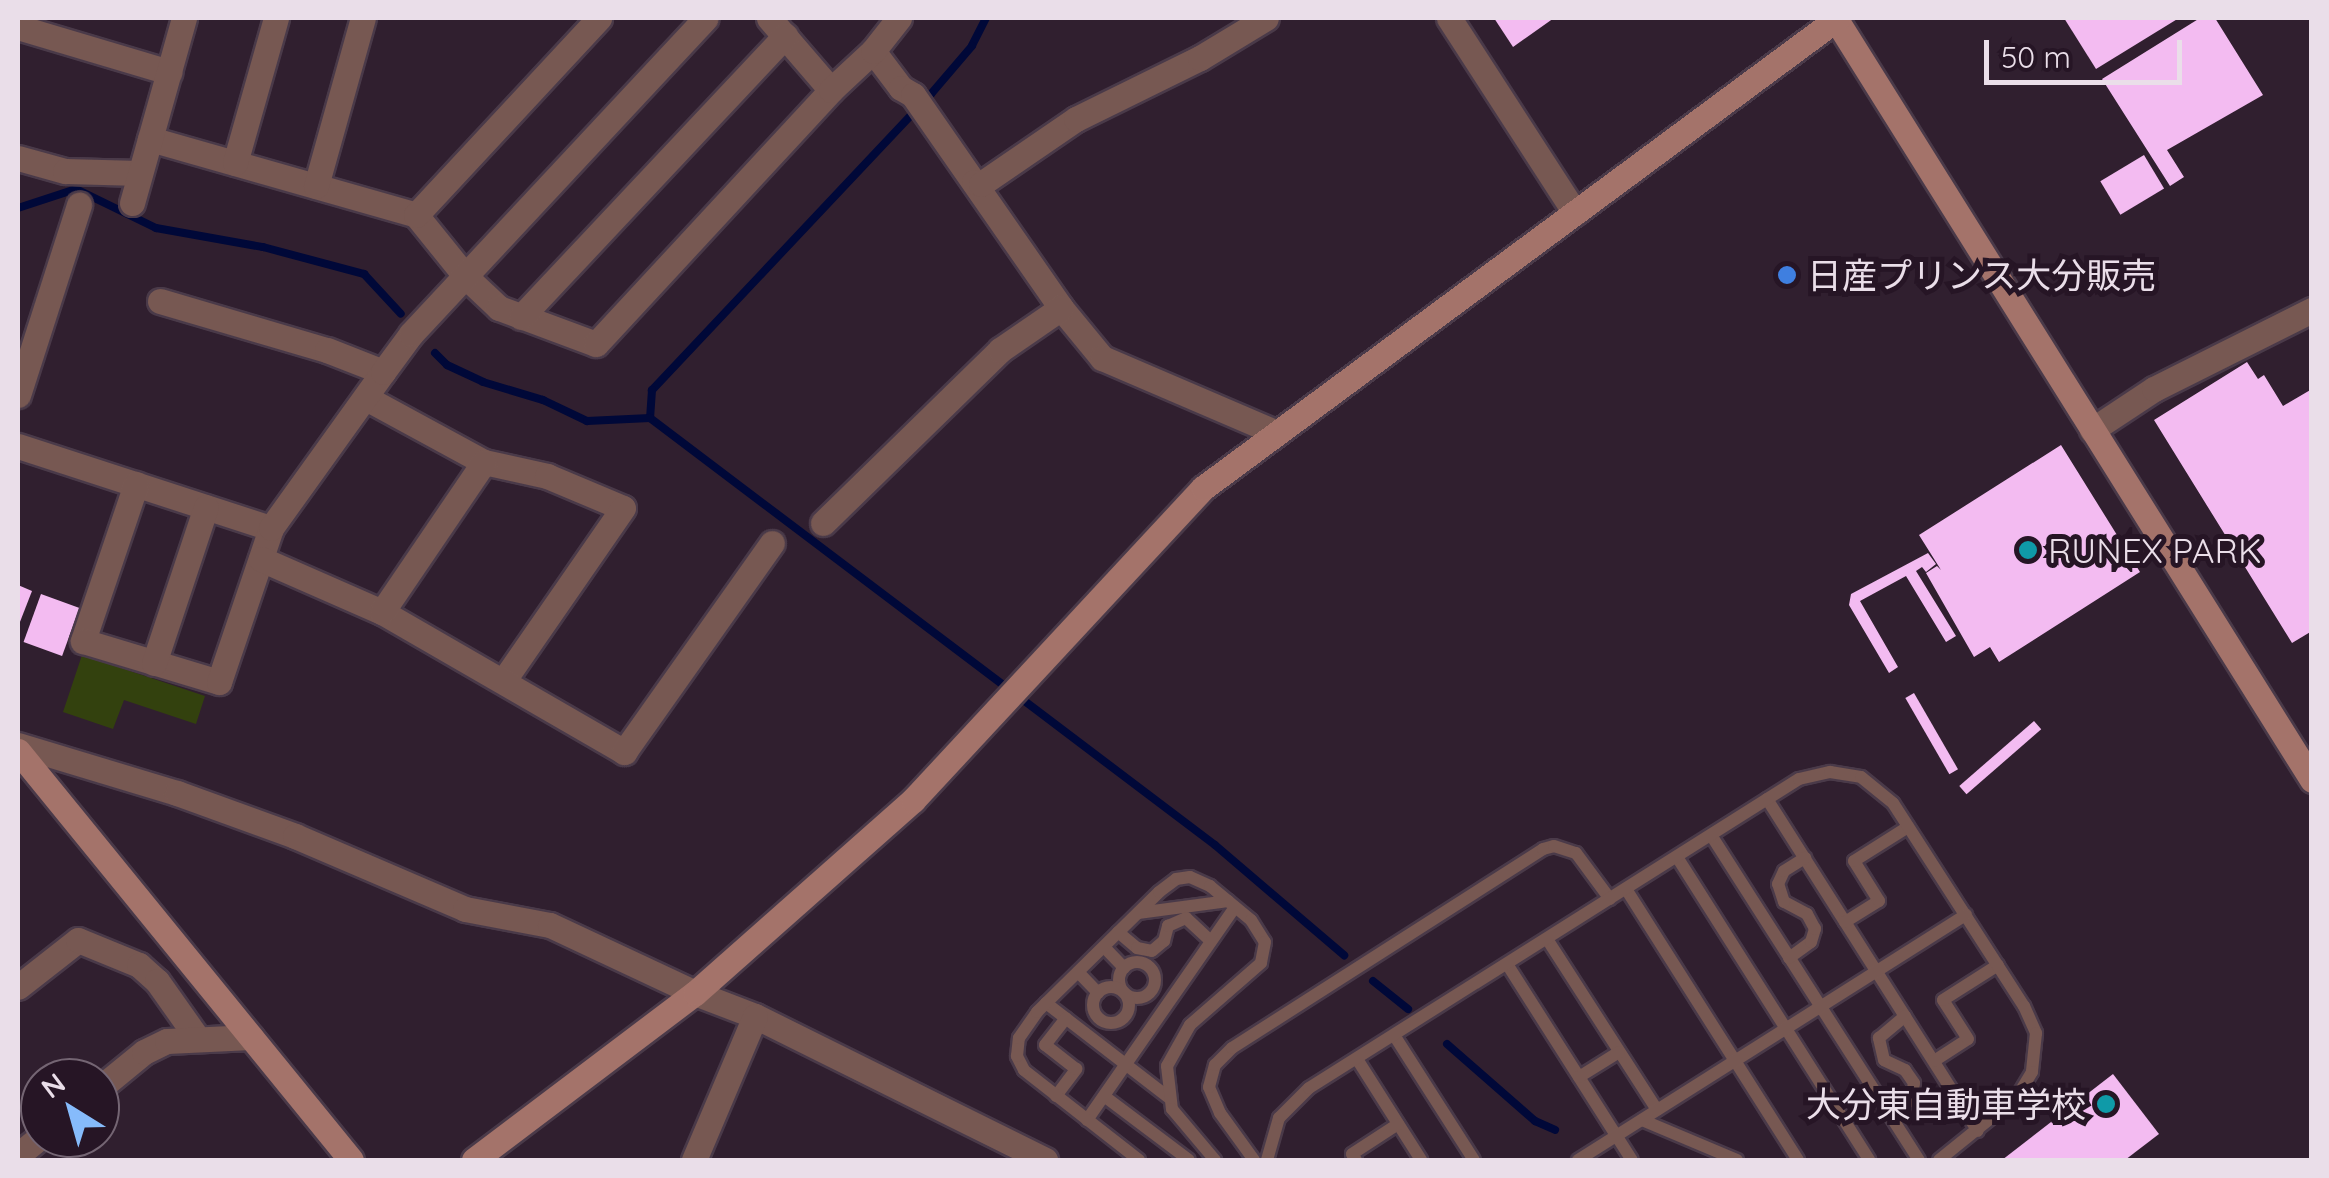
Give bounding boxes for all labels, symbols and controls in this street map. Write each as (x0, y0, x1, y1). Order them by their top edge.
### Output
scale bar (1989, 20, 2186, 82)
text: 50 m (2001, 38, 2071, 76)
place label: 日産プリンス大分販売 (1807, 254, 2157, 296)
marker: 日産プリンス大分販売 (1776, 264, 1798, 286)
place label: RUNEX PARK (2048, 529, 2262, 571)
marker: RUNEX PARK (2017, 539, 2039, 561)
north arrow (20, 1058, 120, 1158)
text: N (34, 1065, 72, 1105)
place label: 大分東自動車学校 (1806, 1083, 2086, 1125)
marker: 大分東自動車学校 (2095, 1093, 2117, 1115)

